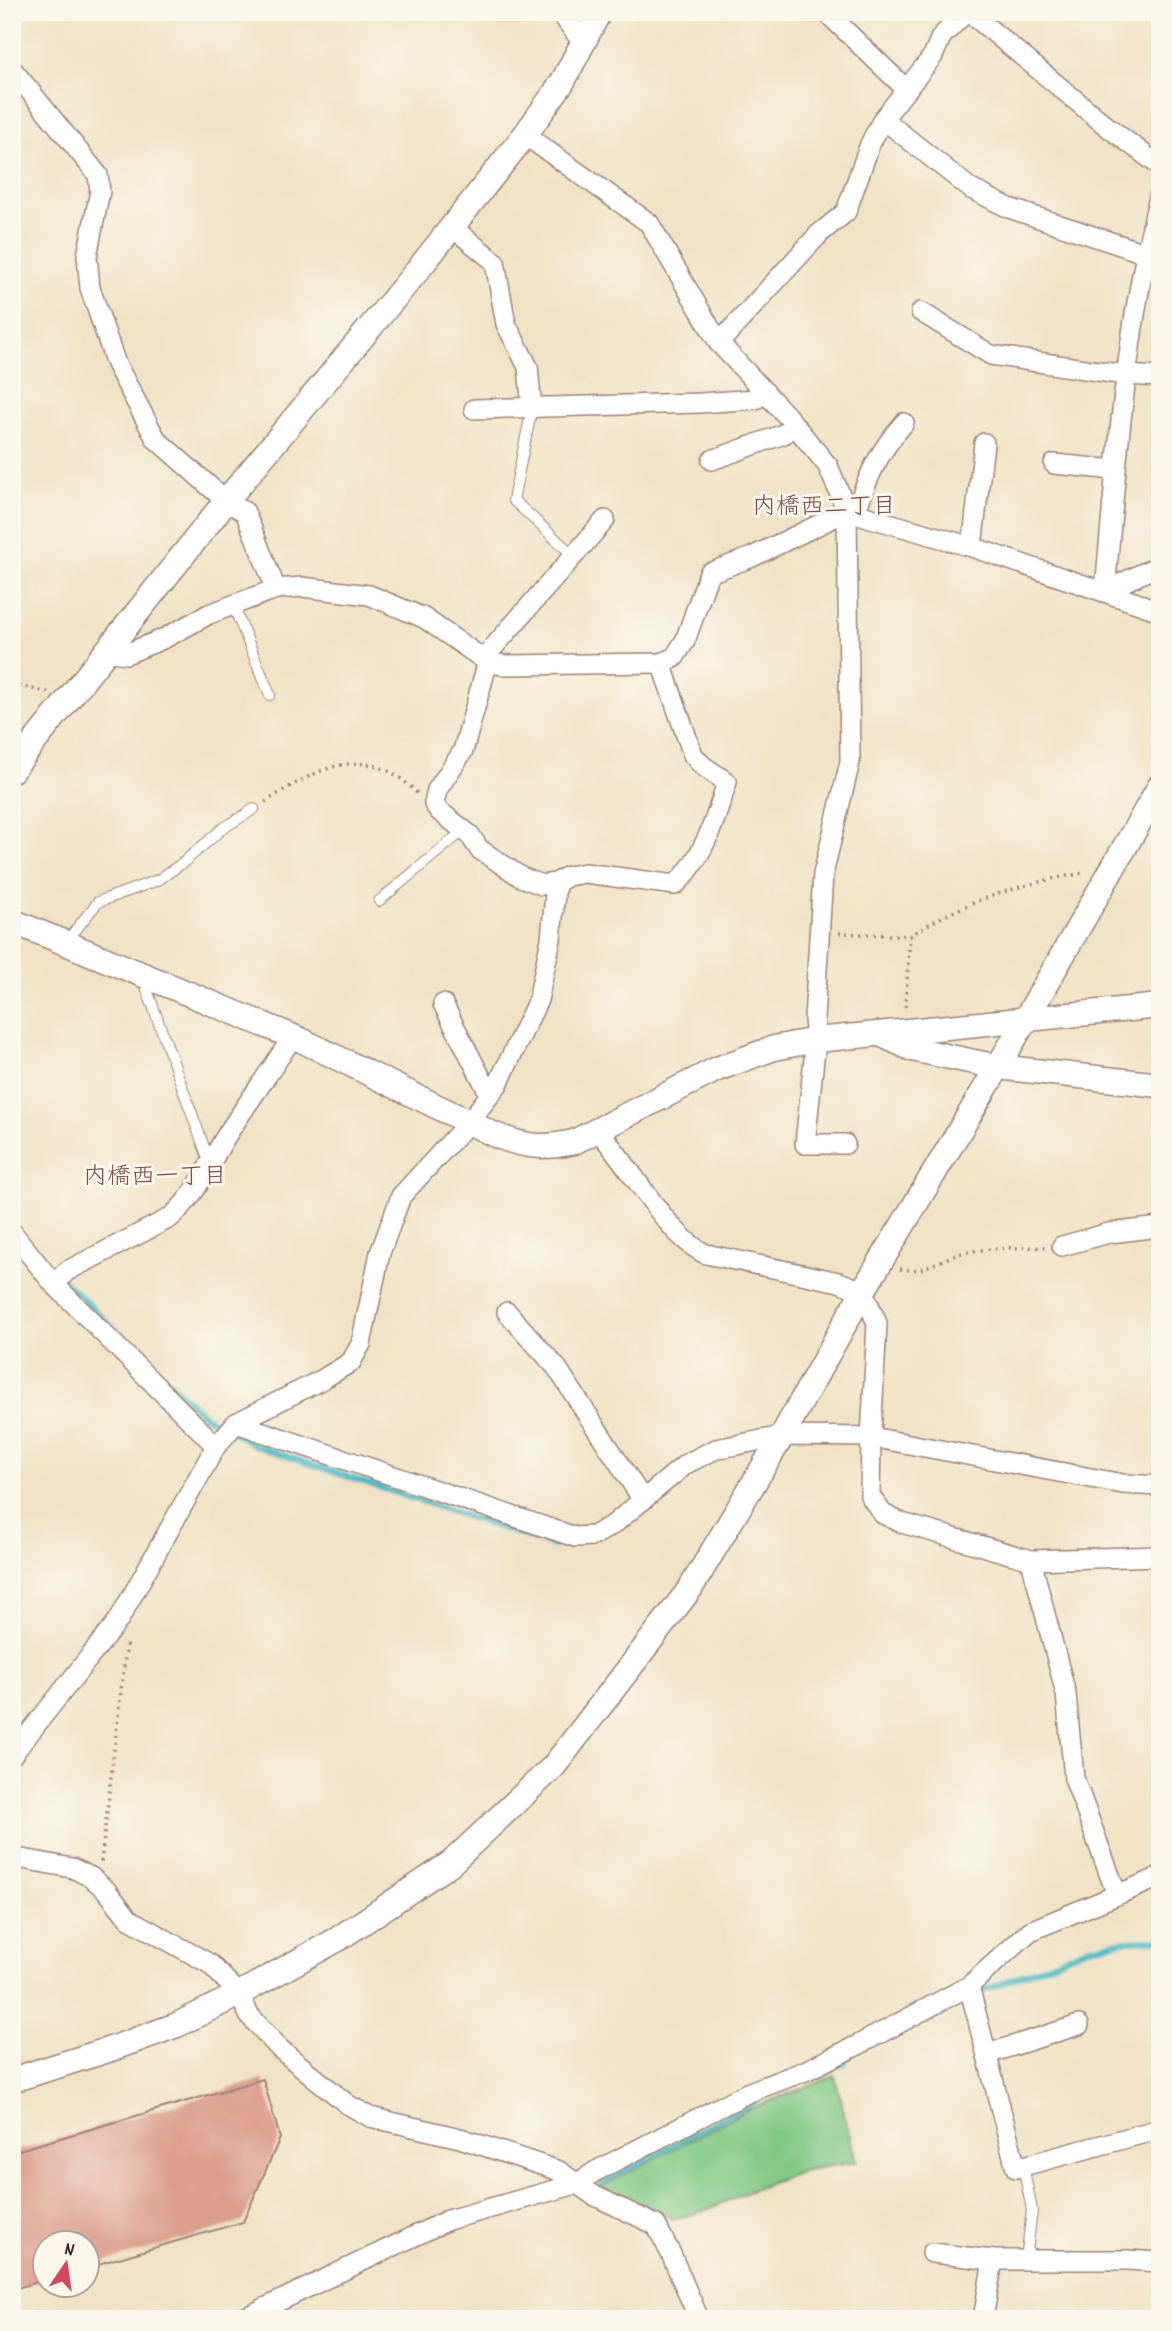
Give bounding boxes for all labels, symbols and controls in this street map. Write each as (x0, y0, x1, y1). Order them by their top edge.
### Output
district label: 内橋西二丁目 (752, 491, 896, 525)
district label: 内橋西一丁目 (83, 1161, 227, 1195)
north arrow (32, 2230, 102, 2300)
text: N (61, 2237, 77, 2265)

